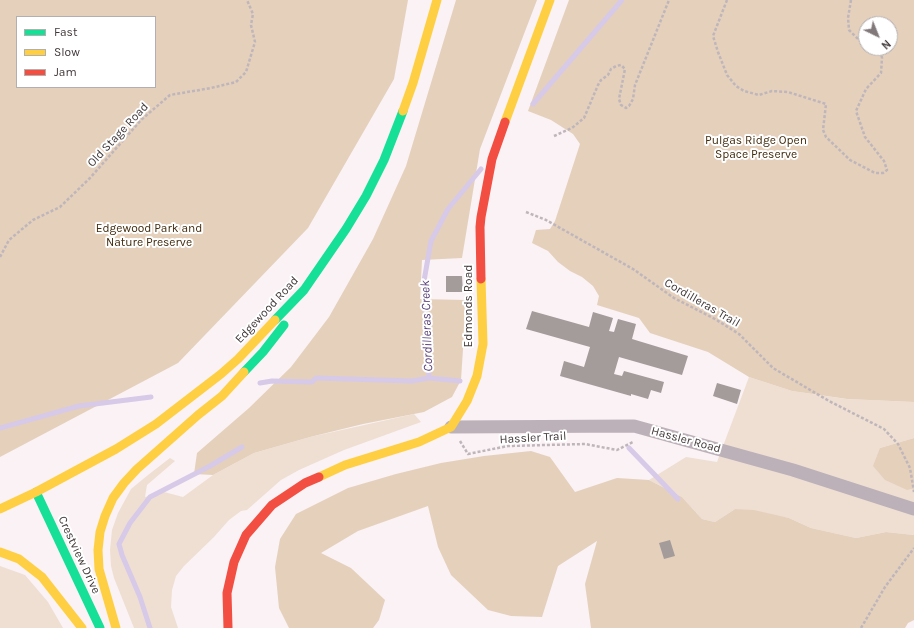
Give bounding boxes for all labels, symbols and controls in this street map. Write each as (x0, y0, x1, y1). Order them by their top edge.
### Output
legend (16, 16, 156, 88)
north arrow (858, 16, 898, 56)
text: Fast (54, 25, 77, 39)
text: N (879, 37, 893, 52)
text: Slow (54, 45, 80, 59)
text: Jam (54, 65, 77, 79)
street label: Old Stage Road (84, 100, 152, 170)
park label: Pulgas Ridge Open Space Preserve (705, 134, 807, 162)
park label: Edgewood Park and Nature Preserve (96, 222, 202, 250)
street label: Edmonds Road (462, 265, 476, 347)
street label: Edgewood Road (232, 274, 302, 346)
street label: Cordilleras Trail (662, 276, 742, 330)
water label: Cordilleras Creek (418, 280, 436, 372)
street label: Hassler Road (650, 424, 722, 456)
street label: Hassler Trail (499, 429, 567, 447)
street label: Crestview Drive (55, 514, 103, 596)

